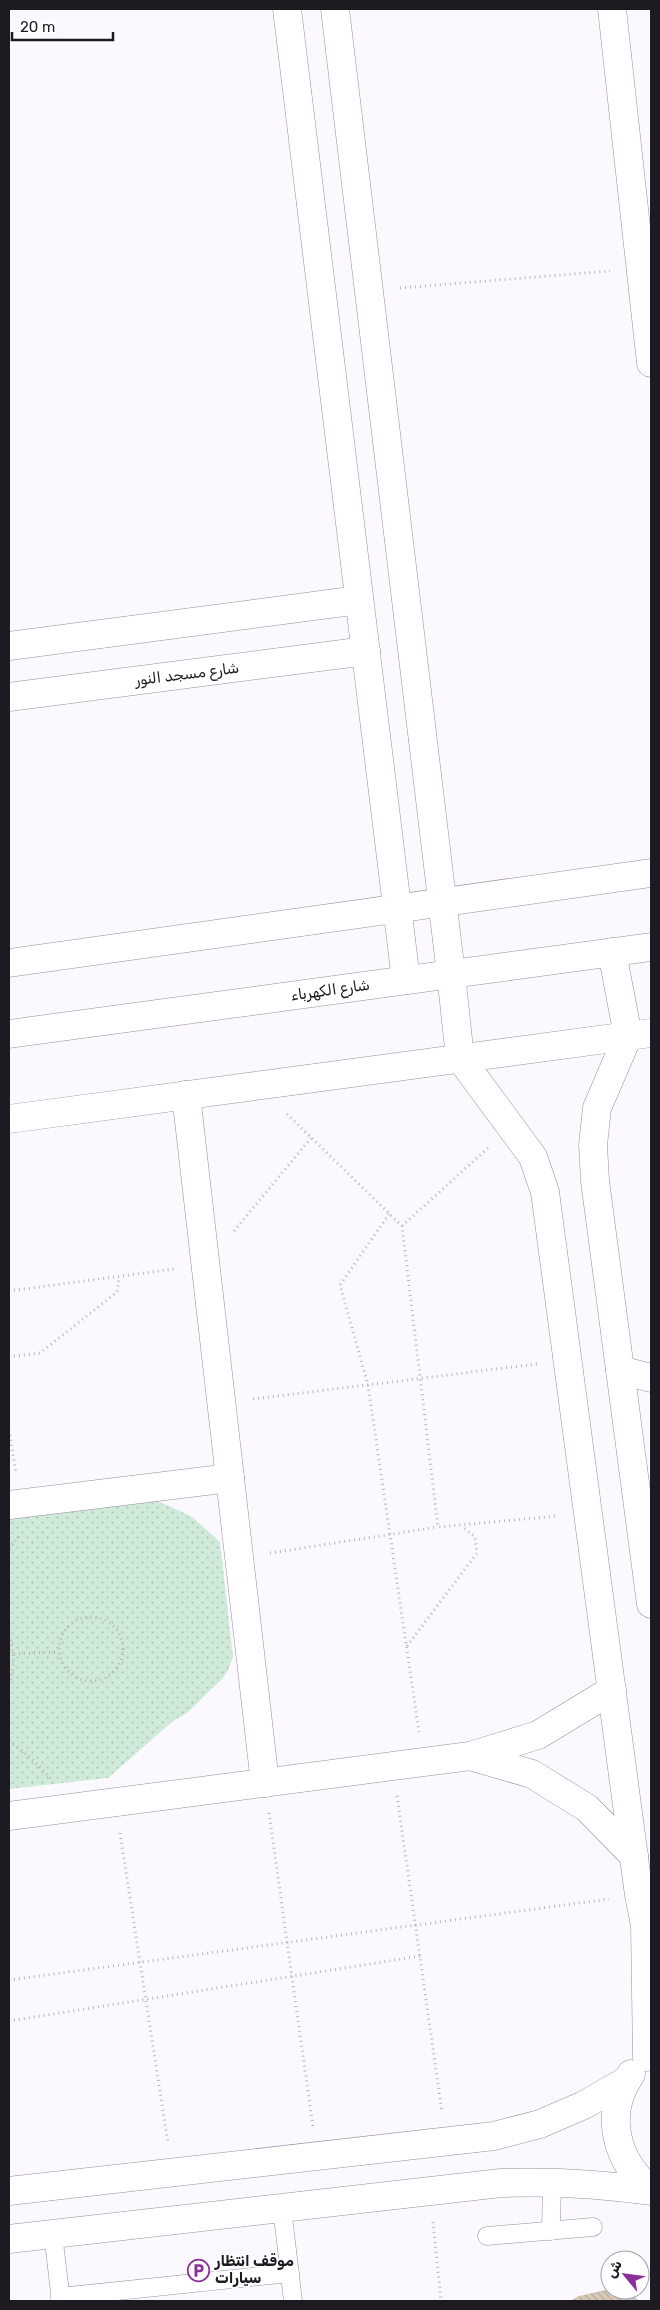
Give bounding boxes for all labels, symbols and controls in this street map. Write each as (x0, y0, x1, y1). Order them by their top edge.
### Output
scale bar (12, 10, 114, 42)
text: 20 m (20, 18, 55, 36)
street label: شارع مسجد النور (133, 659, 240, 691)
street label: شارع الكهرباء (289, 976, 371, 1006)
north arrow (600, 2250, 650, 2300)
place label: موقف انتظار سيارات (214, 2252, 294, 2287)
text: ش (602, 2257, 626, 2281)
parking icon: موقف انتظار سيارات (187, 2258, 211, 2282)

